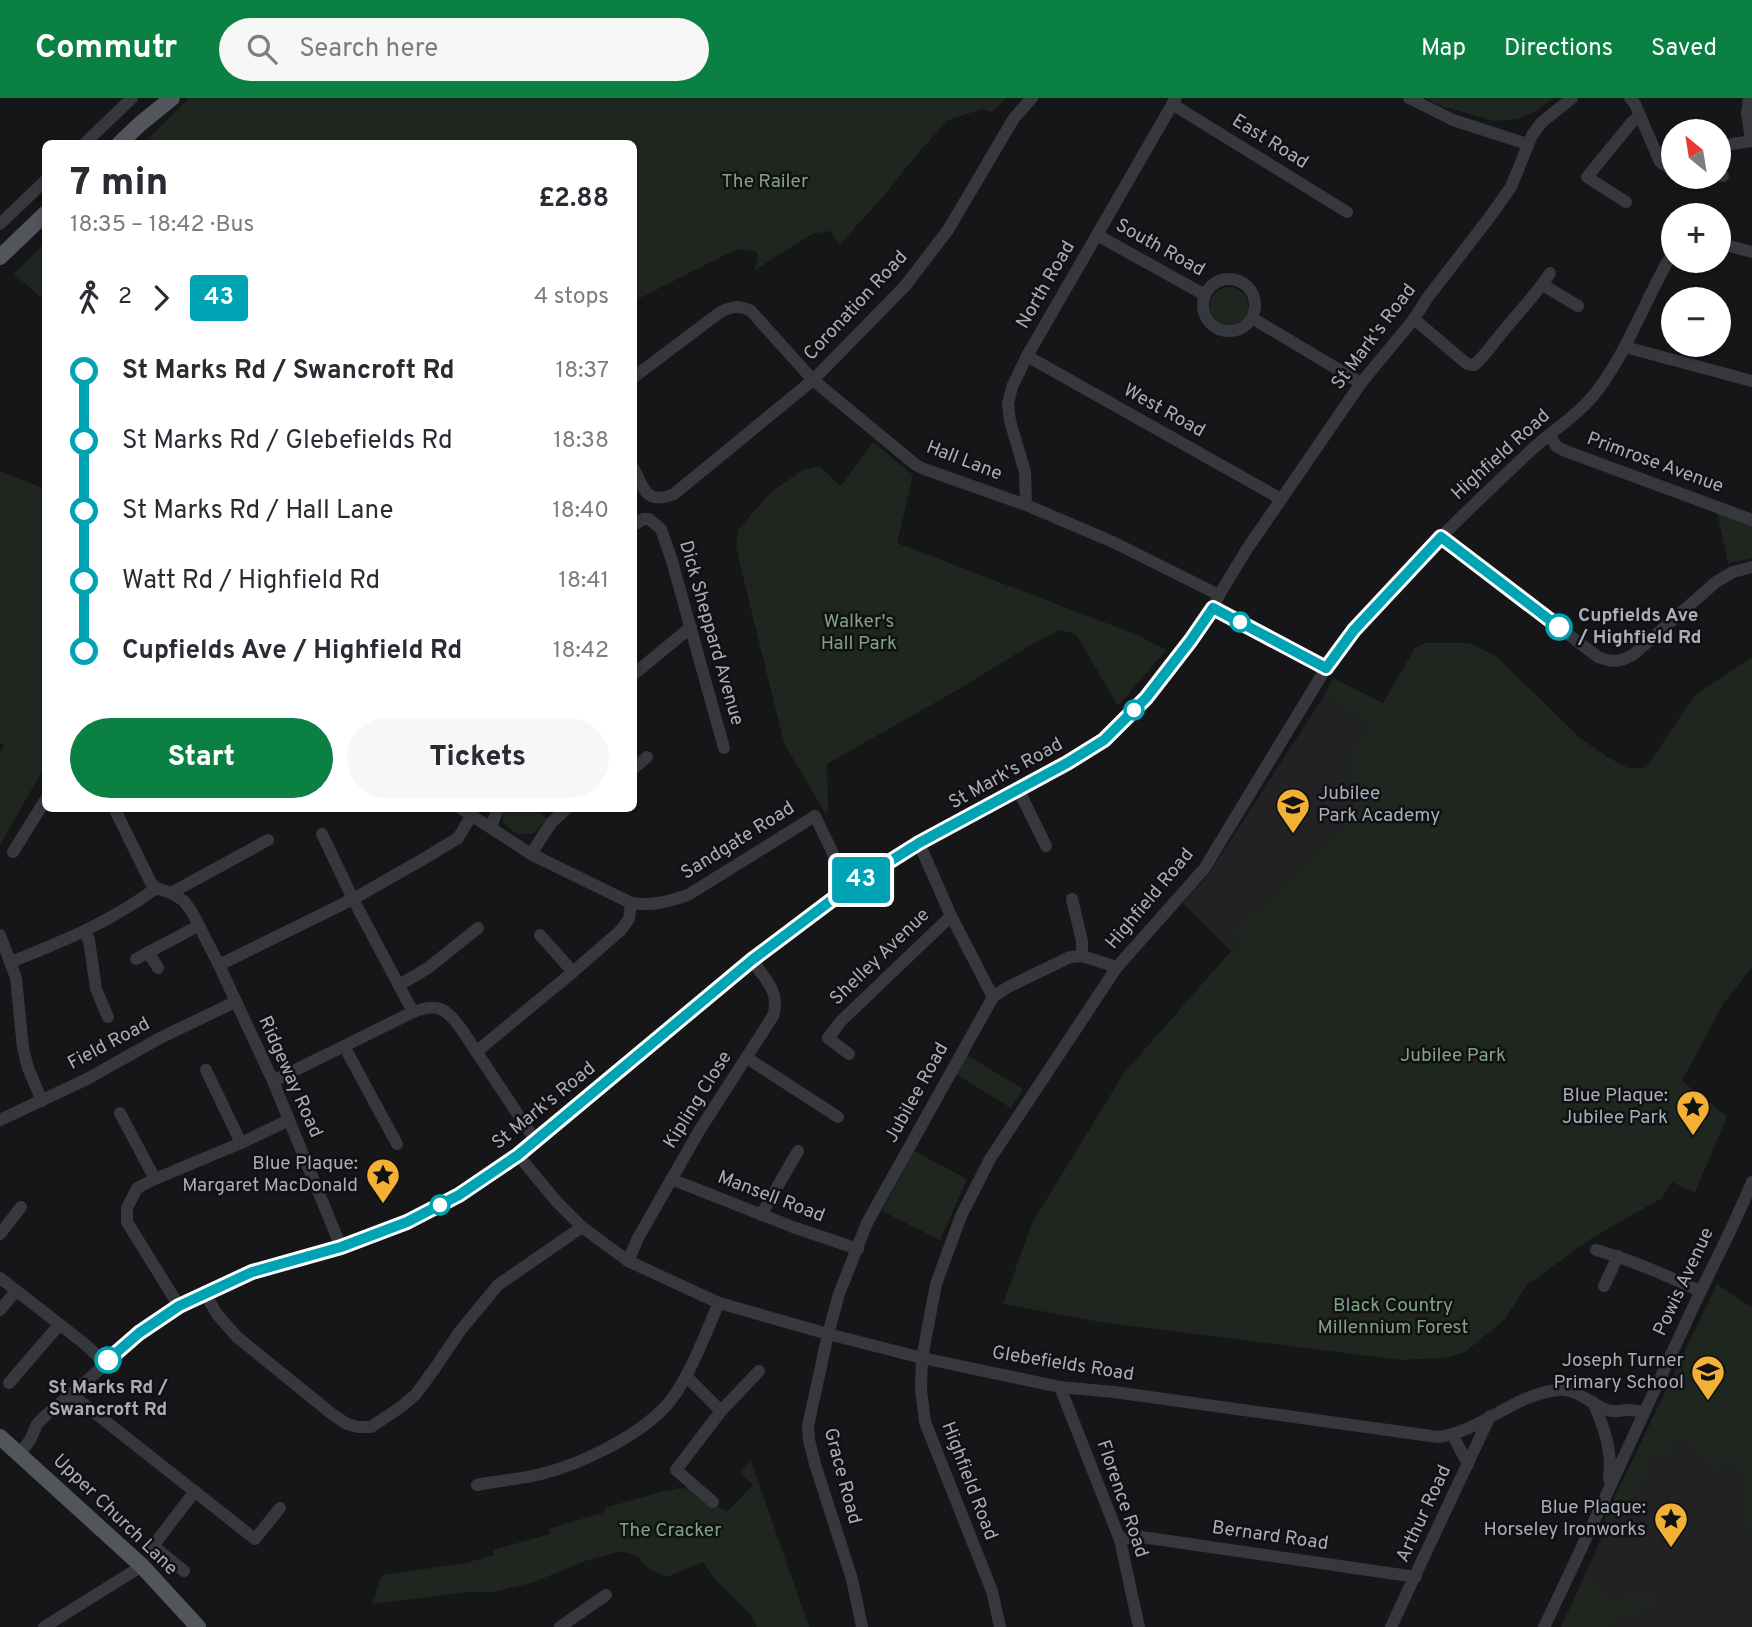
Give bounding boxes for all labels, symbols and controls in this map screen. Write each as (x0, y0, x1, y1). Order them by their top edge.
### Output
search box (219, 18, 709, 81)
text: Commutr (35, 28, 177, 70)
icon: search (243, 30, 281, 68)
text: Search here (299, 33, 438, 66)
text: Map (1421, 34, 1466, 64)
text: Directions (1504, 34, 1613, 64)
text: Saved (1651, 34, 1717, 64)
street label: East Road (1227, 109, 1313, 175)
north arrow (1661, 119, 1731, 189)
map controls (1661, 119, 1731, 357)
text: 7 min (70, 160, 168, 209)
park label: The Railer (722, 170, 809, 194)
text: £2.88 (538, 183, 609, 216)
button: + (1661, 203, 1731, 273)
text: 18:35 – 18:42 · Bus (70, 211, 254, 240)
street label: South Road (1111, 214, 1209, 282)
street label: North Road (1011, 237, 1081, 333)
street label: Coronation Road (799, 246, 913, 366)
icon: walk (70, 279, 108, 317)
icon: forward (142, 279, 180, 317)
street label: St Mark's Road (1326, 279, 1422, 395)
text: 2 (118, 283, 132, 312)
text: 43 (204, 283, 234, 313)
text: 4 stops (534, 283, 609, 312)
button: − (1661, 287, 1731, 357)
text: St Marks Rd / Swancroft Rd (122, 355, 455, 388)
text: 18:37 (556, 357, 609, 386)
street label: West Road (1119, 379, 1209, 443)
street label: Highfield Road (1447, 404, 1555, 506)
text: St Marks Rd / Glebefields Rd (122, 425, 453, 458)
text: 18:38 (553, 427, 609, 456)
street label: Primrose Avenue (1583, 427, 1727, 499)
street label: Hall Lane (923, 436, 1005, 486)
text: St Marks Rd / Hall Lane (122, 495, 394, 528)
text: 18:40 (552, 497, 609, 526)
street label: Dick Sheppard Avenue (673, 538, 749, 728)
text: Watt Rd / Highfield Rd (122, 565, 380, 598)
text: 18:41 (558, 567, 609, 596)
place label: Cupfields Ave / Highfield Rd (1577, 604, 1702, 650)
park label: Walker's Hall Park (821, 610, 897, 656)
unlabelled marker (1230, 612, 1250, 632)
marker: Cupfields Ave / Highfield Rd (1546, 614, 1572, 640)
text: Cupfields Ave / Highfield Rd (122, 635, 462, 668)
text: 18:42 (553, 637, 609, 666)
unlabelled marker (1124, 700, 1144, 720)
button: Start (70, 718, 333, 798)
button: Tickets (347, 718, 609, 798)
street label: St Mark's Road (945, 733, 1067, 815)
place label: Jubilee Park Academy (1318, 782, 1440, 828)
school or university icon: Jubilee Park Academy (1274, 786, 1312, 835)
street label: Sandgate Road (677, 797, 799, 885)
street label: Highfield Road (1101, 843, 1199, 955)
line badge: 43 (830, 857, 892, 903)
text: 43 (846, 865, 876, 895)
street label: Shelley Avenue (825, 903, 935, 1011)
street label: Field Road (64, 1012, 154, 1076)
street label: Ridgeway Road (252, 1012, 328, 1142)
street label: Jubilee Road (880, 1039, 954, 1147)
park label: Jubilee Park (1400, 1044, 1506, 1068)
street label: Kipling Close (658, 1047, 738, 1153)
street label: St Mark's Road (487, 1057, 601, 1155)
place label: Blue Plaque: Jubilee Park (1562, 1084, 1668, 1130)
place icon: Blue Plaque: Jubilee Park (1674, 1088, 1712, 1137)
place label: Blue Plaque: Margaret MacDonald (182, 1152, 358, 1198)
place icon: Blue Plaque: Margaret MacDonald (364, 1156, 402, 1205)
street label: Mansell Road (714, 1166, 828, 1228)
unlabelled marker (430, 1195, 450, 1215)
street label: Powis Avenue (1648, 1224, 1720, 1340)
park label: Black Country Millennium Forest (1318, 1294, 1468, 1340)
street label: Glebefields Road (990, 1341, 1136, 1387)
marker: St Marks Rd / Swancroft Rd (95, 1347, 121, 1373)
place label: Joseph Turner Primary School (1553, 1349, 1685, 1395)
school or university icon: Joseph Turner Primary School (1689, 1353, 1727, 1402)
place label: St Marks Rd / Swancroft Rd (48, 1376, 168, 1422)
street label: Highfield Road (935, 1418, 1003, 1544)
street label: Grace Road (818, 1425, 866, 1527)
street label: Florence Road (1091, 1437, 1153, 1561)
street label: Upper Church Lane (47, 1449, 183, 1581)
street label: Arthur Road (1391, 1461, 1457, 1567)
place label: Blue Plaque: Horseley Ironworks (1484, 1496, 1646, 1542)
place icon: Blue Plaque: Horseley Ironworks (1652, 1500, 1690, 1549)
street label: Bernard Road (1210, 1516, 1330, 1556)
park label: The Cracker (618, 1519, 722, 1543)

